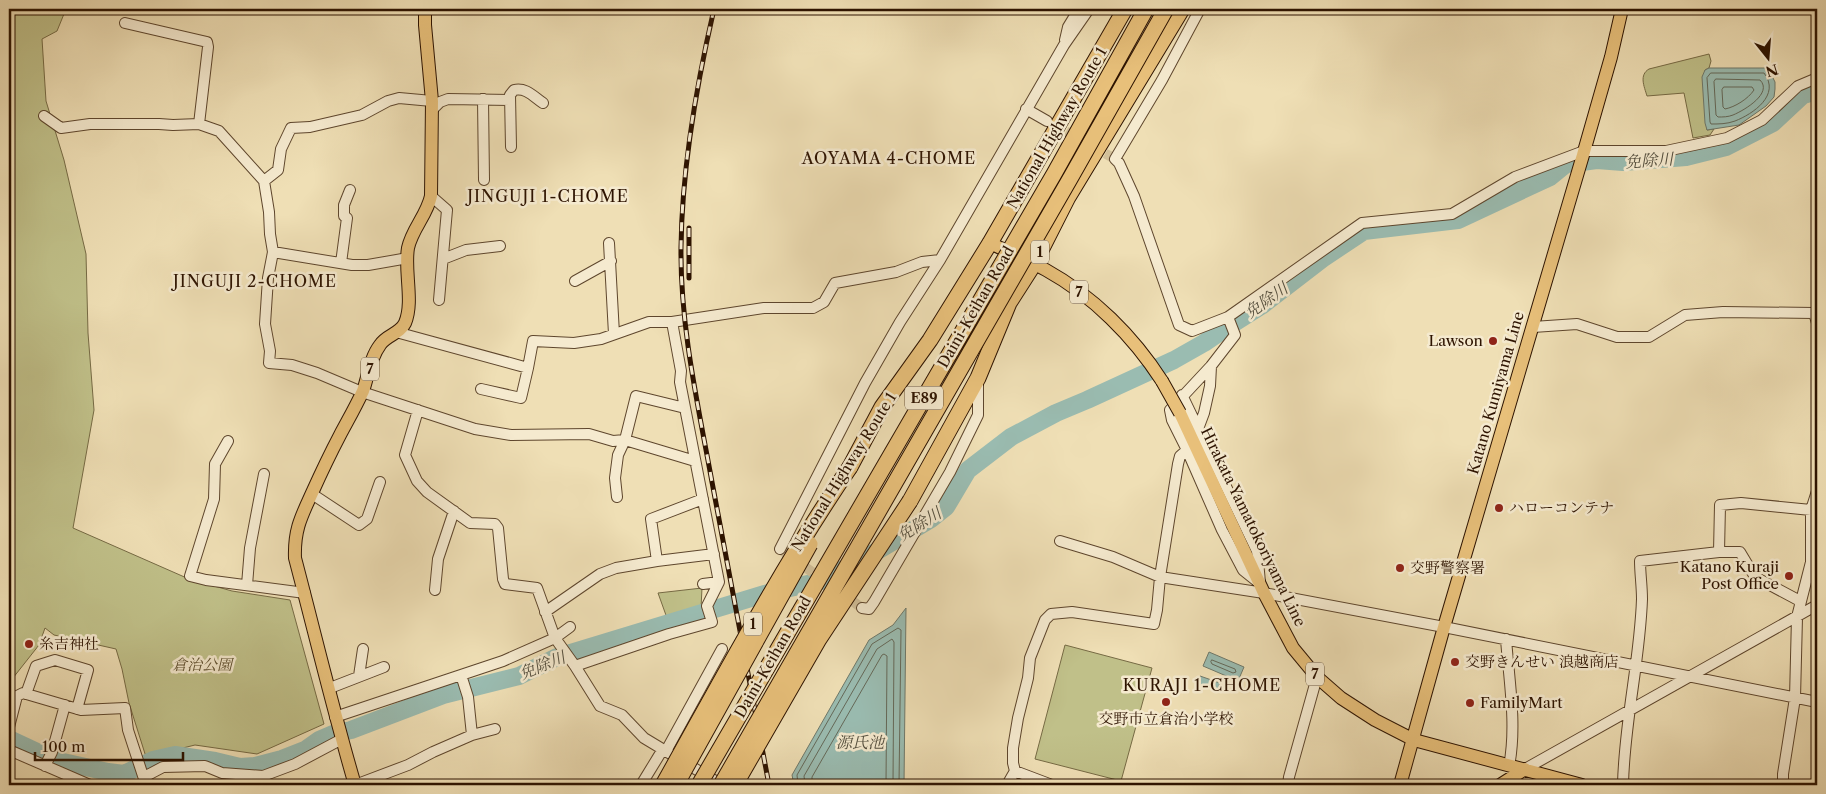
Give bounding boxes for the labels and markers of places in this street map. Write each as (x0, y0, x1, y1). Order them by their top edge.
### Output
place label: Lawson (1428, 331, 1484, 350)
marker: Lawson (1487, 335, 1499, 347)
place label: ハローコンテナ (1509, 498, 1614, 517)
marker: ハローコンテナ (1493, 502, 1505, 514)
place label: Katano Kuraji Post Office (1680, 557, 1779, 593)
place label: 交野警察署 (1410, 558, 1485, 577)
marker: 交野警察署 (1394, 562, 1406, 574)
marker: Katano Kuraji Post Office (1783, 570, 1795, 582)
place label: 糸吉神社 (39, 634, 99, 653)
marker: 糸吉神社 (23, 638, 35, 650)
place label: 交野きんせい 浪越商店 (1465, 652, 1619, 671)
marker: 交野きんせい 浪越商店 (1449, 656, 1461, 668)
place label: FamilyMart (1480, 693, 1563, 712)
marker: 交野市立倉治小学校 (1160, 696, 1172, 708)
marker: FamilyMart (1464, 697, 1476, 709)
place label: 交野市立倉治小学校 (1098, 709, 1234, 728)

